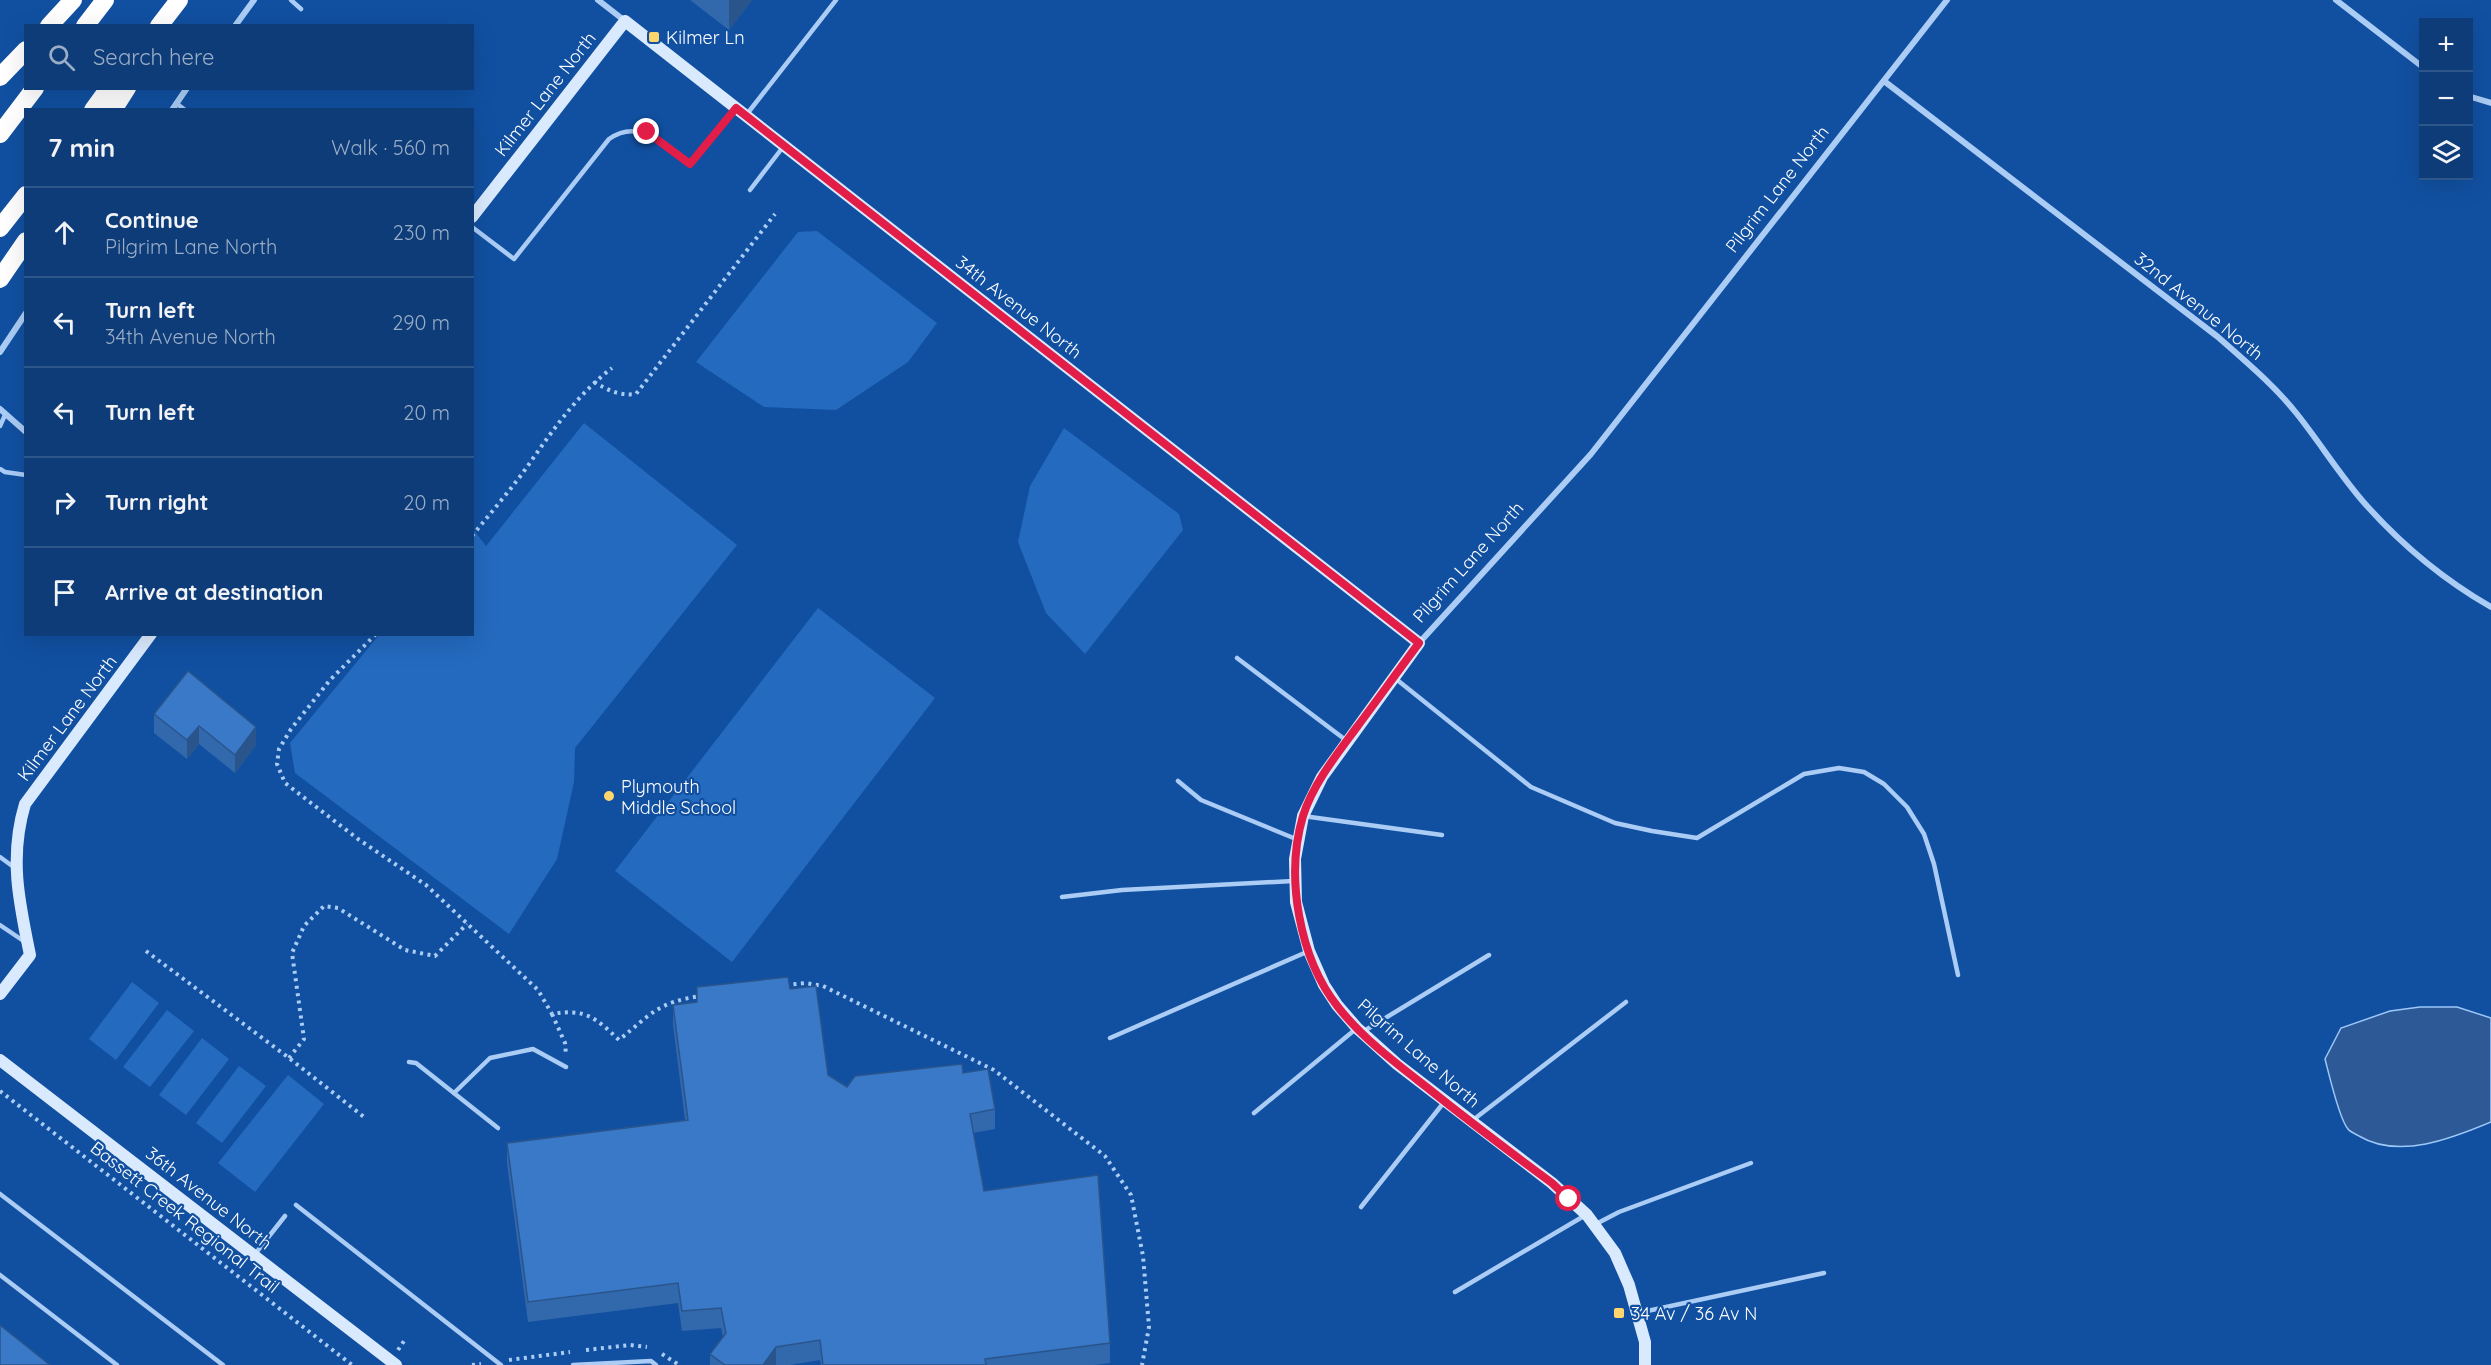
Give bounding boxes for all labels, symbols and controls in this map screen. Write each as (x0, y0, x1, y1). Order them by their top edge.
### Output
map controls (2419, 18, 2473, 180)
button: + (2419, 18, 2473, 72)
search box (24, 24, 474, 90)
place label: Kilmer Ln (666, 26, 745, 49)
street label: Kilmer Lane North (489, 27, 601, 161)
marker: Kilmer Ln (647, 30, 661, 44)
icon: search (45, 41, 78, 74)
text: Search here (93, 43, 214, 71)
button: − (2419, 72, 2473, 126)
route end (633, 118, 659, 144)
street label: Pilgrim Lane North (1720, 121, 1834, 257)
button: layers (2419, 126, 2473, 180)
text: 7 min (48, 131, 115, 164)
text: Walk · 560 m (331, 135, 450, 160)
text: Continue (105, 206, 199, 234)
icon: ahead (48, 216, 81, 249)
text: 230 m (393, 220, 450, 245)
text: Pilgrim Lane North (105, 234, 277, 259)
street label: 32nd Avenue North (2130, 247, 2268, 365)
street label: 34th Avenue North (951, 251, 1087, 363)
text: Turn left (105, 296, 195, 324)
icon: left (48, 306, 81, 339)
text: 290 m (392, 310, 450, 335)
text: 34th Avenue North (105, 324, 276, 349)
icon: left (48, 396, 81, 429)
text: Turn left (105, 398, 195, 426)
text: 20 m (403, 400, 450, 425)
icon: right (48, 486, 81, 519)
text: Turn right (105, 488, 209, 516)
text: 20 m (403, 490, 450, 515)
street label: Pilgrim Lane North (1408, 497, 1528, 627)
icon: arrive (48, 576, 81, 609)
text: Arrive at destination (105, 578, 323, 606)
street label: Kilmer Lane North (12, 650, 122, 786)
place label: Plymouth Middle School (621, 775, 736, 819)
marker: Plymouth Middle School (602, 789, 616, 803)
street label: Pilgrim Lane North (1353, 993, 1485, 1113)
street label: Bassett Creek Regional Trail (86, 1136, 284, 1298)
street label: 36th Avenue North (141, 1142, 277, 1254)
route start (1555, 1185, 1581, 1211)
place label: 34 Av / 36 Av N (1631, 1302, 1757, 1325)
marker: 34 Av / 36 Av N (1612, 1306, 1626, 1320)

